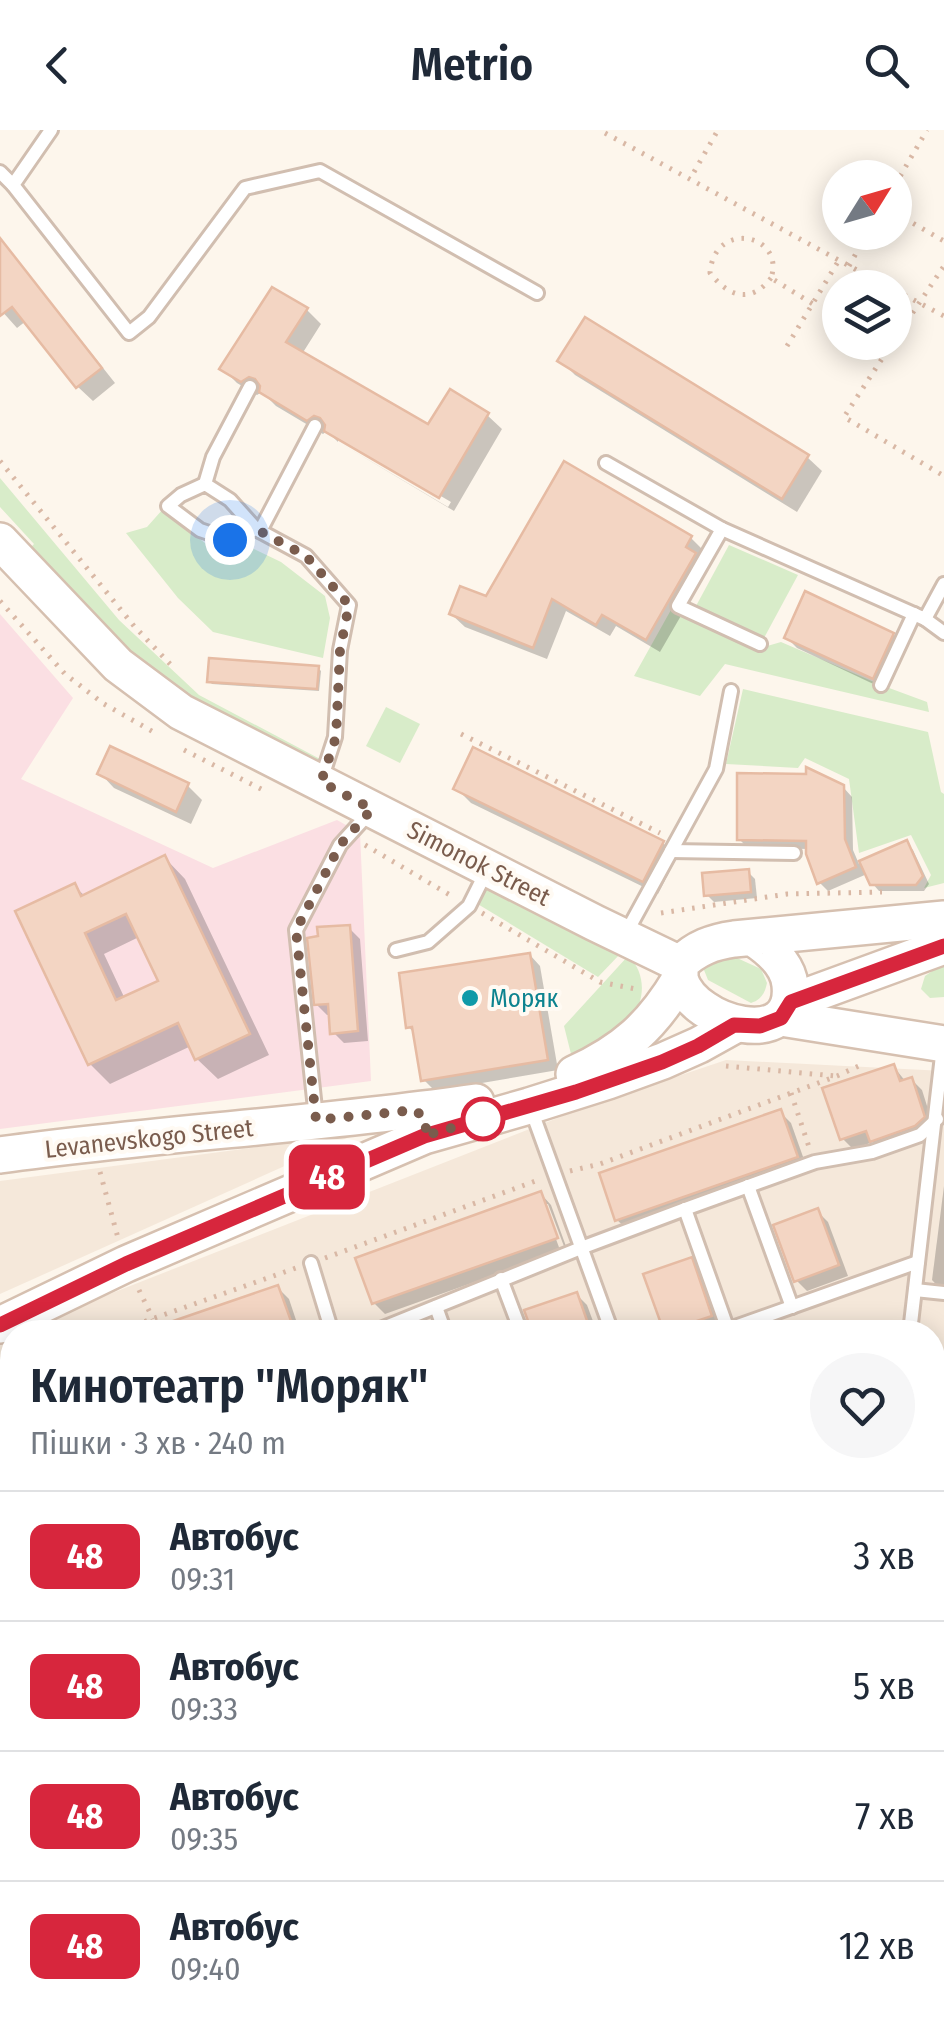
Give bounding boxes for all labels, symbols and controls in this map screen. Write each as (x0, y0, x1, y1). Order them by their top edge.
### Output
icon: back (30, 38, 85, 93)
text: Metrio (411, 38, 533, 92)
icon: search (859, 38, 914, 93)
north arrow (822, 160, 912, 250)
map controls (822, 160, 912, 360)
button: layers (822, 270, 912, 360)
your location (205, 515, 255, 565)
street label: Simonok Street (402, 815, 556, 913)
place label: Моряк (490, 984, 558, 1014)
marker: Моряк (459, 987, 481, 1009)
unlabelled marker (462, 1098, 504, 1140)
street label: Levanevskogo Street (43, 1113, 256, 1165)
line badge: 48 (282, 1144, 372, 1210)
text: 48 (309, 1156, 345, 1198)
button: heart (810, 1353, 915, 1458)
text: Кинотеатр "Моряк" (30, 1357, 429, 1415)
text: Пішки · 3 хв · 240 m (30, 1424, 286, 1462)
text: Автобус (170, 1514, 299, 1560)
text: 3 хв (853, 1533, 915, 1579)
text: 48 (67, 1535, 103, 1577)
text: 09:31 (170, 1560, 235, 1598)
text: Автобус (170, 1644, 299, 1690)
text: 5 хв (853, 1663, 915, 1709)
text: 48 (67, 1665, 103, 1707)
text: 09:33 (170, 1690, 238, 1728)
text: Автобус (170, 1774, 299, 1820)
text: 7 хв (855, 1793, 915, 1839)
text: 48 (67, 1795, 103, 1837)
text: 09:35 (170, 1820, 238, 1858)
text: Автобус (170, 1904, 299, 1950)
text: 12 хв (839, 1923, 915, 1969)
text: 48 (67, 1925, 103, 1967)
text: 09:40 (170, 1950, 241, 1988)

